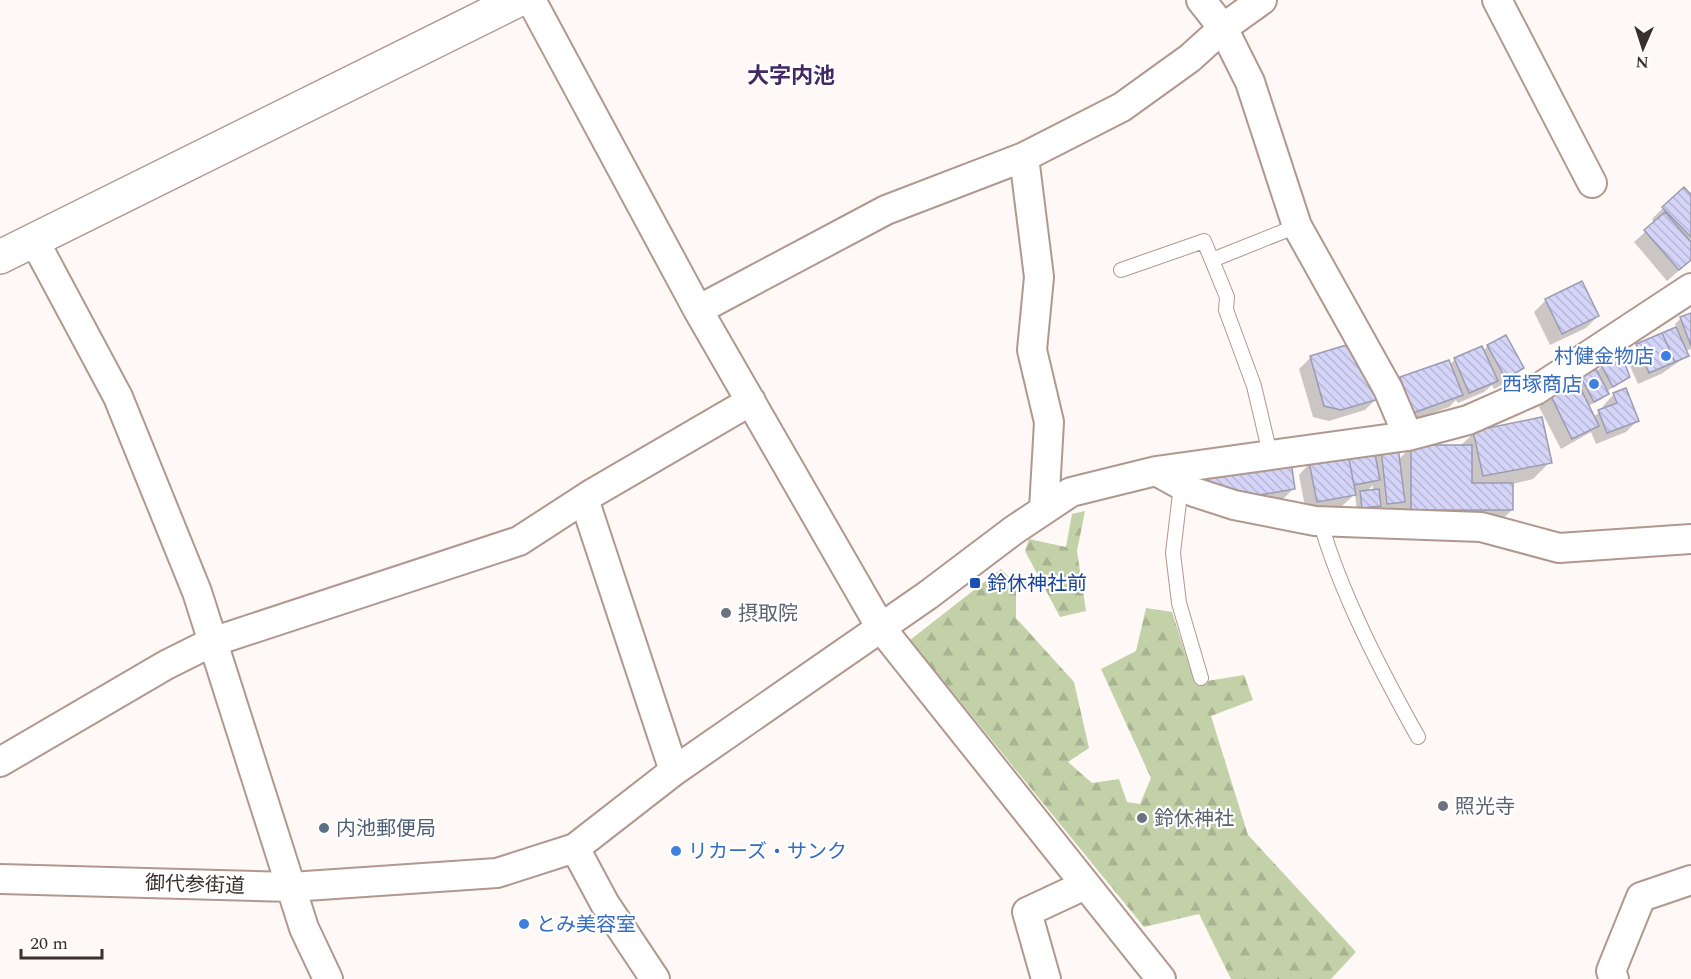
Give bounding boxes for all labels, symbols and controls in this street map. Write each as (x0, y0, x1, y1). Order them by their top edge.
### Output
north arrow (1613, 18, 1673, 78)
text: N (1635, 50, 1649, 74)
district label: 大字内池 (747, 60, 835, 93)
place label: 村健金物店 (1554, 342, 1654, 372)
marker: 村健金物店 (1659, 349, 1673, 363)
place label: 西塚商店 (1502, 370, 1582, 400)
marker: 西塚商店 (1587, 377, 1601, 391)
place label: 鈴休神社前 (987, 569, 1087, 599)
marker: 鈴休神社前 (968, 576, 982, 590)
place label: 摂取院 (738, 599, 798, 629)
marker: 摂取院 (719, 606, 733, 620)
place label: 照光寺 (1455, 792, 1515, 822)
marker: 照光寺 (1436, 799, 1450, 813)
place label: 鈴休神社 (1154, 804, 1234, 834)
marker: 鈴休神社 (1135, 811, 1149, 825)
place label: 内池郵便局 (336, 814, 436, 844)
marker: 内池郵便局 (317, 821, 331, 835)
place label: リカーズ・サンク (688, 837, 847, 867)
marker: リカーズ・サンク (669, 844, 683, 858)
street label: 御代参街道 (144, 868, 245, 902)
place label: とみ美容室 (536, 910, 636, 940)
marker: とみ美容室 (517, 917, 531, 931)
scale bar (21, 922, 102, 960)
text: 20 m (30, 930, 68, 957)

